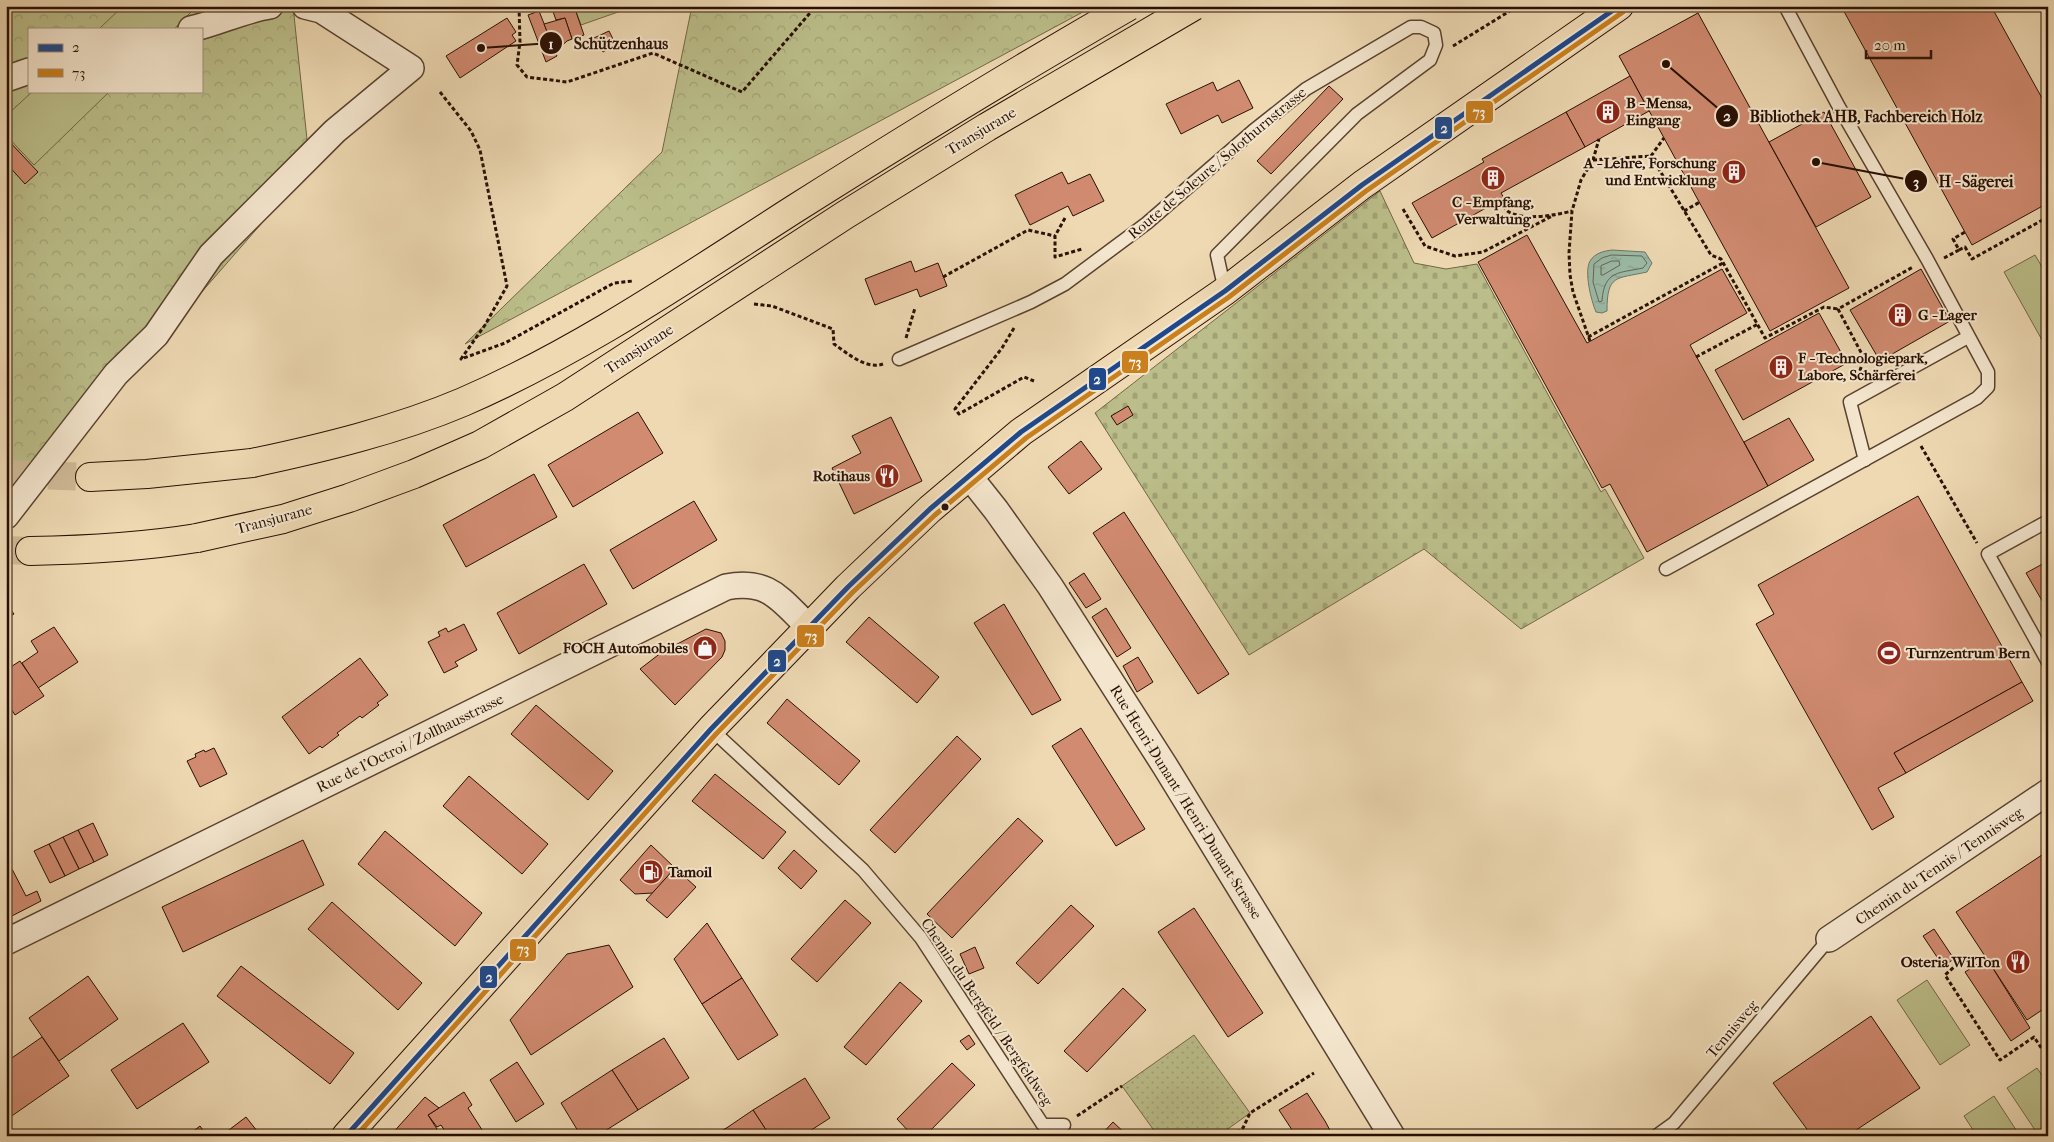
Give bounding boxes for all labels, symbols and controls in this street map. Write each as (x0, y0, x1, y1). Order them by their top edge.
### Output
legend (28, 28, 202, 92)
callout: Schützenhaus (538, 28, 678, 59)
scale bar (1866, 28, 1932, 60)
text: Schützenhaus (574, 34, 668, 53)
text: 1 (548, 35, 554, 53)
text: 20 m (1874, 36, 1906, 54)
text: 2 (72, 38, 80, 56)
text: 73 (72, 64, 85, 82)
street label: Route de Soleure / Solothurnstrasse (1124, 83, 1310, 243)
place label: B - Mensa, Eingang (1626, 94, 1691, 129)
building icon: B - Mensa, Eingang (1595, 99, 1621, 125)
line badge: 73 (1465, 100, 1494, 124)
callout: Bibliothek AHB, Fachbereich Holz (1714, 101, 1992, 132)
street label: Transjurane (943, 103, 1020, 159)
text: 73 (1472, 104, 1486, 121)
text: 2 (1723, 107, 1731, 125)
text: Bibliothek AHB, Fachbereich Holz (1749, 107, 1984, 126)
line badge: 2 (1434, 116, 1453, 140)
text: 2 (1440, 120, 1448, 137)
place label: A - Lehre, Forschung und Entwicklung (1583, 154, 1717, 189)
building icon: A - Lehre, Forschung und Entwicklung (1721, 159, 1747, 185)
building icon: C - Empfang, Verwaltung (1480, 165, 1506, 191)
callout: H - Sägerei (1903, 166, 2023, 197)
text: H - Sägerei (1938, 172, 2014, 192)
text: 3 (1913, 173, 1919, 191)
place label: C - Empfang, Verwaltung (1452, 193, 1534, 228)
building icon: G - Lager (1887, 302, 1913, 328)
place label: G - Lager (1918, 306, 1977, 324)
street label: Transjurane (601, 320, 677, 378)
place label: F - Technologiepark, Labore, Schärferei (1797, 349, 1928, 384)
line badge: 73 (1121, 350, 1149, 374)
text: 73 (1128, 354, 1142, 371)
building icon: F - Technologiepark, Labore, Schärferei (1768, 354, 1794, 380)
line badge: 2 (1088, 367, 1107, 391)
text: 2 (1093, 371, 1101, 388)
restaurant icon: Rotihaus (874, 463, 900, 489)
place label: Rotihaus (813, 467, 870, 485)
street label: Transjurane (234, 500, 315, 538)
unlabelled marker (940, 502, 950, 512)
line badge: 73 (796, 624, 825, 648)
text: 73 (804, 628, 818, 645)
shop icon: FOCH Automobiles (692, 635, 718, 661)
place label: FOCH Automobiles (562, 639, 688, 657)
sports icon: Turnzentrum Bern (1876, 640, 1902, 666)
place label: Turnzentrum Bern (1905, 644, 2031, 662)
line badge: 2 (767, 649, 787, 673)
text: 2 (773, 653, 781, 670)
street label: Rue Henri-Dunant / Henri-Dunant-Strasse (1106, 682, 1266, 923)
street label: Rue de l'Octroi / Zollhausstrasse (313, 690, 507, 796)
street label: Chemin du Tennis / Tennisweg (1852, 803, 2027, 929)
fuel station icon: Tamoil (638, 859, 664, 885)
place label: Tamoil (667, 863, 713, 881)
street label: Chemin du Bergfeld / Bergfeldweg (917, 915, 1057, 1110)
line badge: 73 (509, 938, 537, 962)
text: 73 (516, 941, 530, 958)
restaurant icon: Osteria WilTon (2005, 949, 2031, 975)
place label: Osteria WilTon (1901, 953, 2000, 971)
line badge: 2 (479, 965, 498, 989)
text: 2 (485, 969, 493, 986)
street label: Tennisweg (1703, 996, 1762, 1062)

